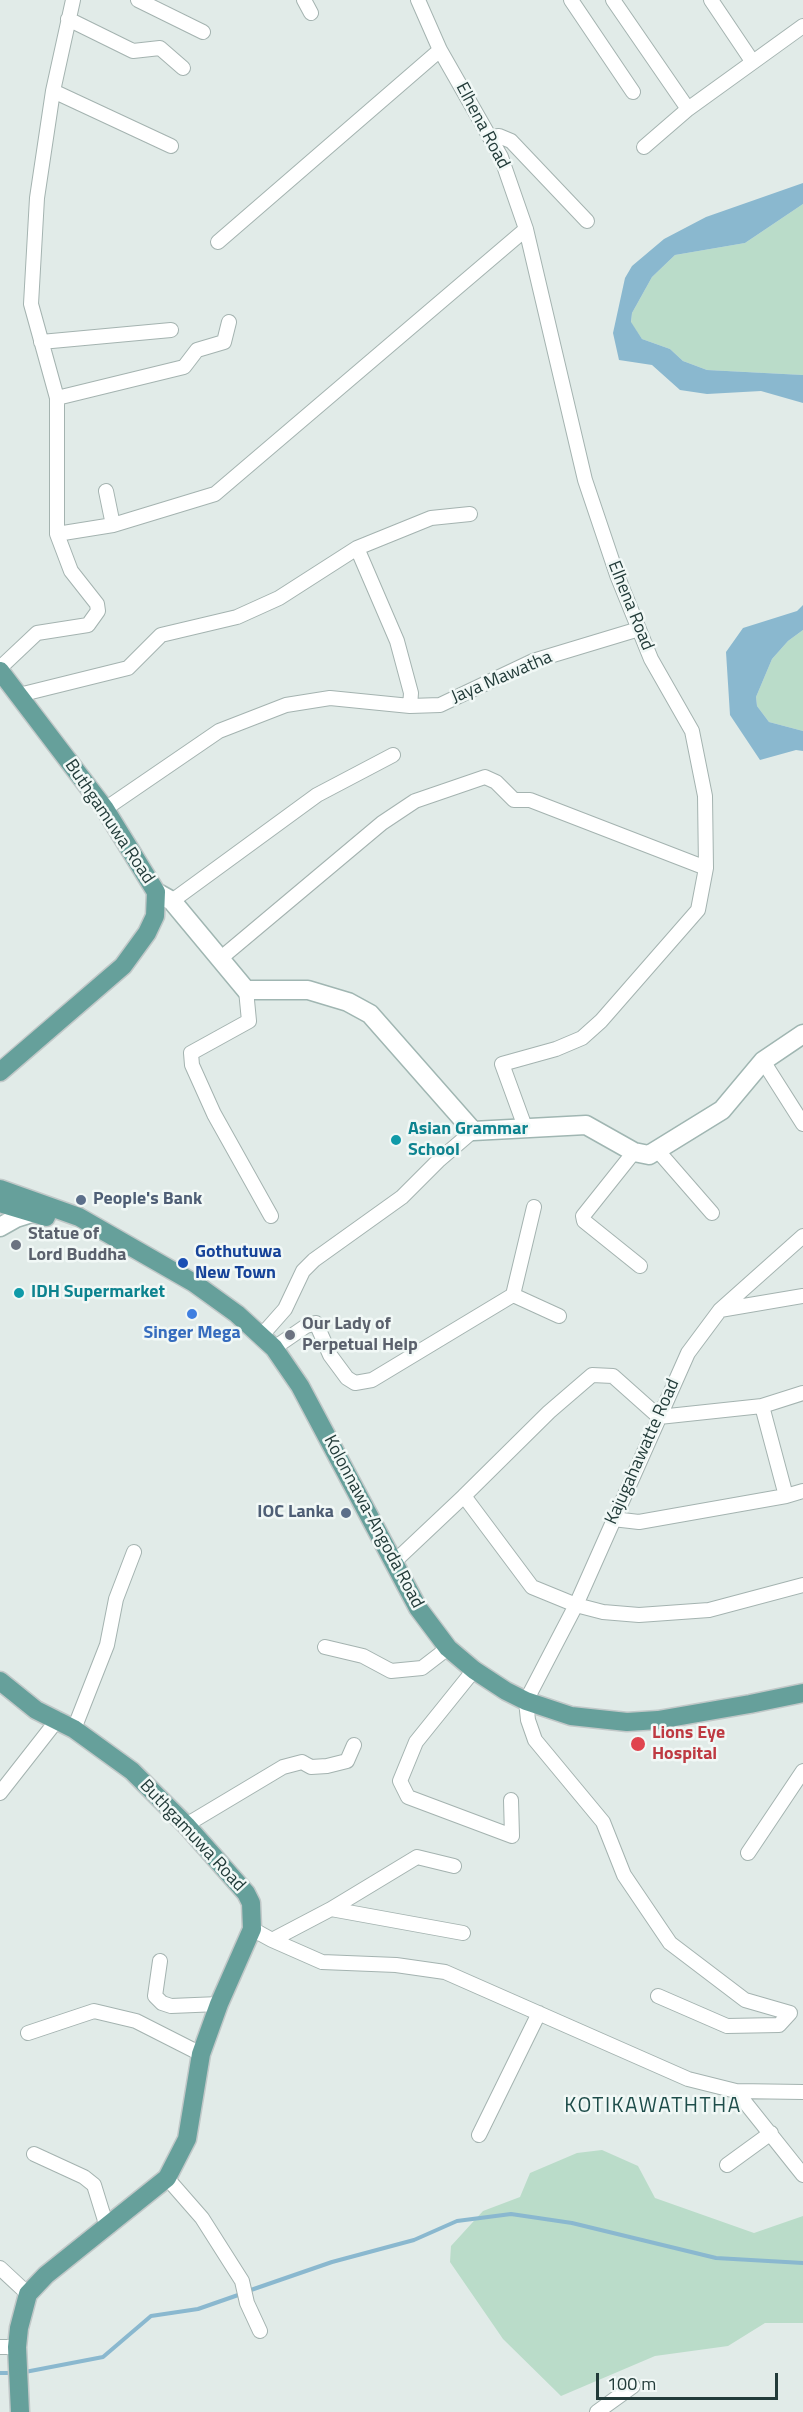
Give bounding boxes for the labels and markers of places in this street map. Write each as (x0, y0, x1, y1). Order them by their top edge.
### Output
place label: Asian Grammar School (408, 1119, 528, 1162)
marker: Asian Grammar School (389, 1133, 403, 1147)
place label: People's Bank (93, 1189, 202, 1211)
marker: People's Bank (74, 1193, 88, 1207)
place label: Statue of Lord Buddha (28, 1224, 126, 1266)
marker: Statue of Lord Buddha (9, 1238, 23, 1252)
place label: Gothutuwa New Town (195, 1242, 282, 1284)
marker: Gothutuwa New Town (176, 1256, 190, 1270)
place label: IDH Supermarket (31, 1282, 165, 1304)
marker: IDH Supermarket (12, 1286, 26, 1300)
marker: Singer Mega (185, 1307, 199, 1321)
place label: Our Lady of Perpetual Help (302, 1314, 418, 1356)
place label: Singer Mega (143, 1323, 241, 1345)
marker: Our Lady of Perpetual Help (283, 1328, 297, 1342)
place label: IOC Lanka (257, 1502, 334, 1524)
marker: IOC Lanka (339, 1506, 353, 1520)
place label: Lions Eye Hospital (652, 1723, 725, 1766)
marker: Lions Eye Hospital (629, 1735, 647, 1753)

